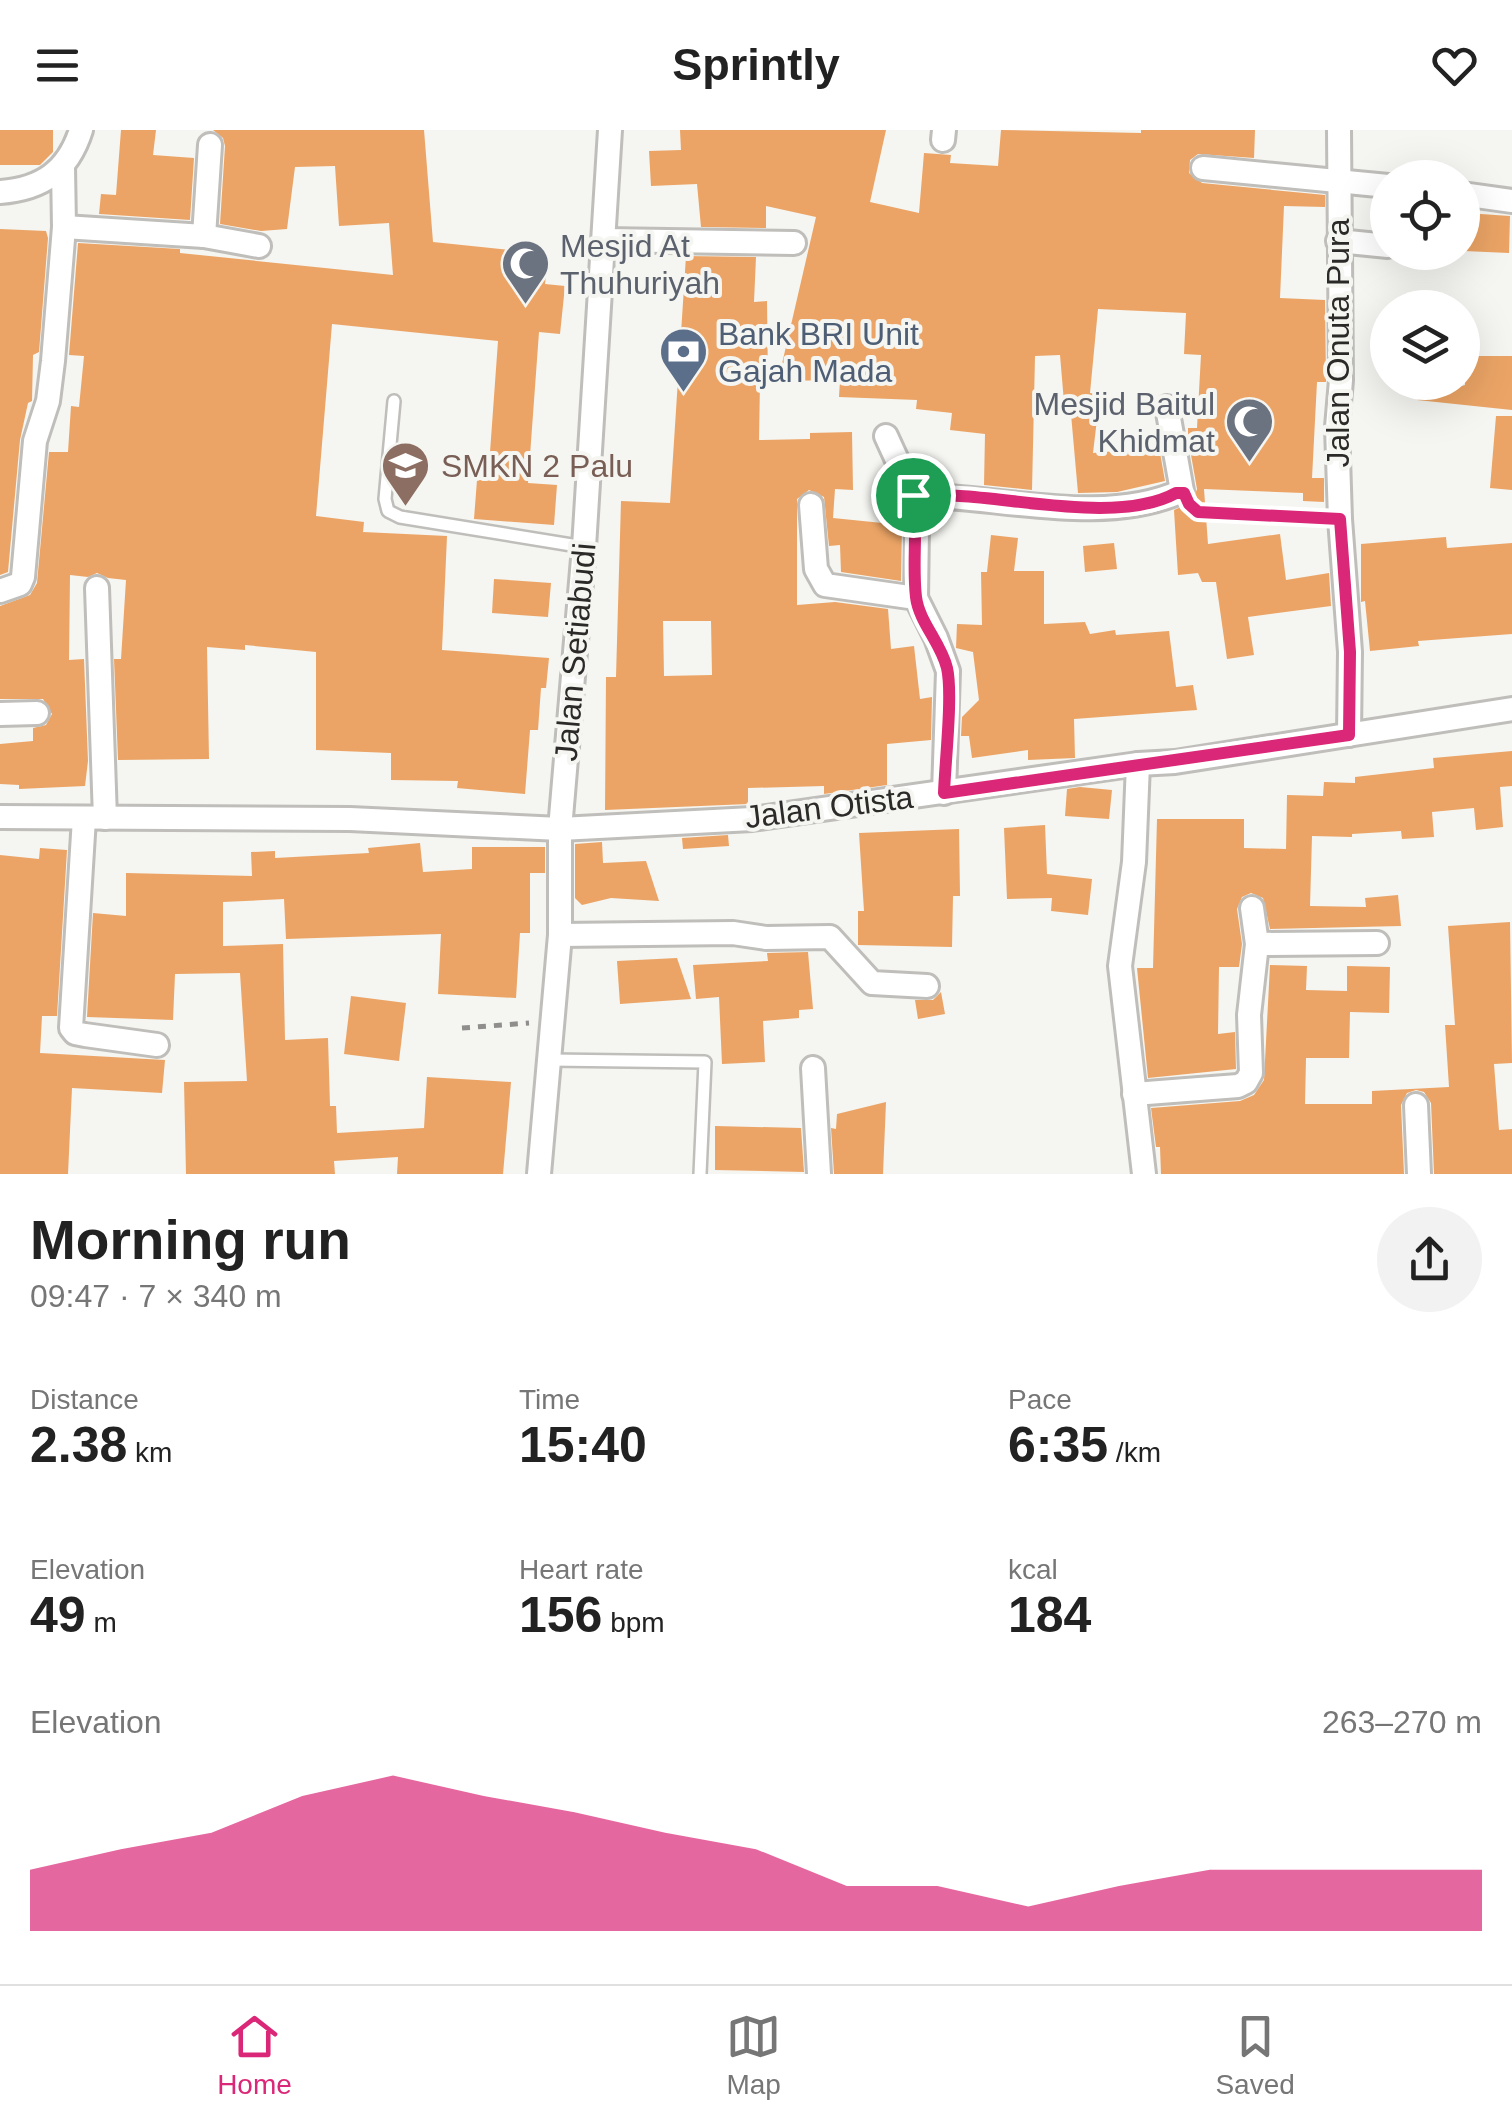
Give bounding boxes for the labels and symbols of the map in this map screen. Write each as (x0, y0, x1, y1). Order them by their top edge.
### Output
street label: Jalan Onuta Pura (1320, 218, 1356, 468)
place label: Mesjid At Thuhuriyah (560, 228, 720, 301)
mosque icon: Mesjid At Thuhuriyah (499, 238, 551, 306)
place label: Bank BRI Unit Gajah Mada (718, 316, 919, 389)
bank icon: Bank BRI Unit Gajah Mada (657, 326, 709, 394)
place label: Mesjid Baitul Khidmat (1034, 386, 1215, 459)
mosque icon: Mesjid Baitul Khidmat (1224, 396, 1276, 464)
school or university icon: SMKN 2 Palu (380, 440, 432, 508)
place label: SMKN 2 Palu (441, 448, 633, 484)
pin (871, 453, 956, 538)
street label: Jalan Setiabudi (548, 541, 602, 763)
street label: Jalan Otista (743, 779, 915, 835)

